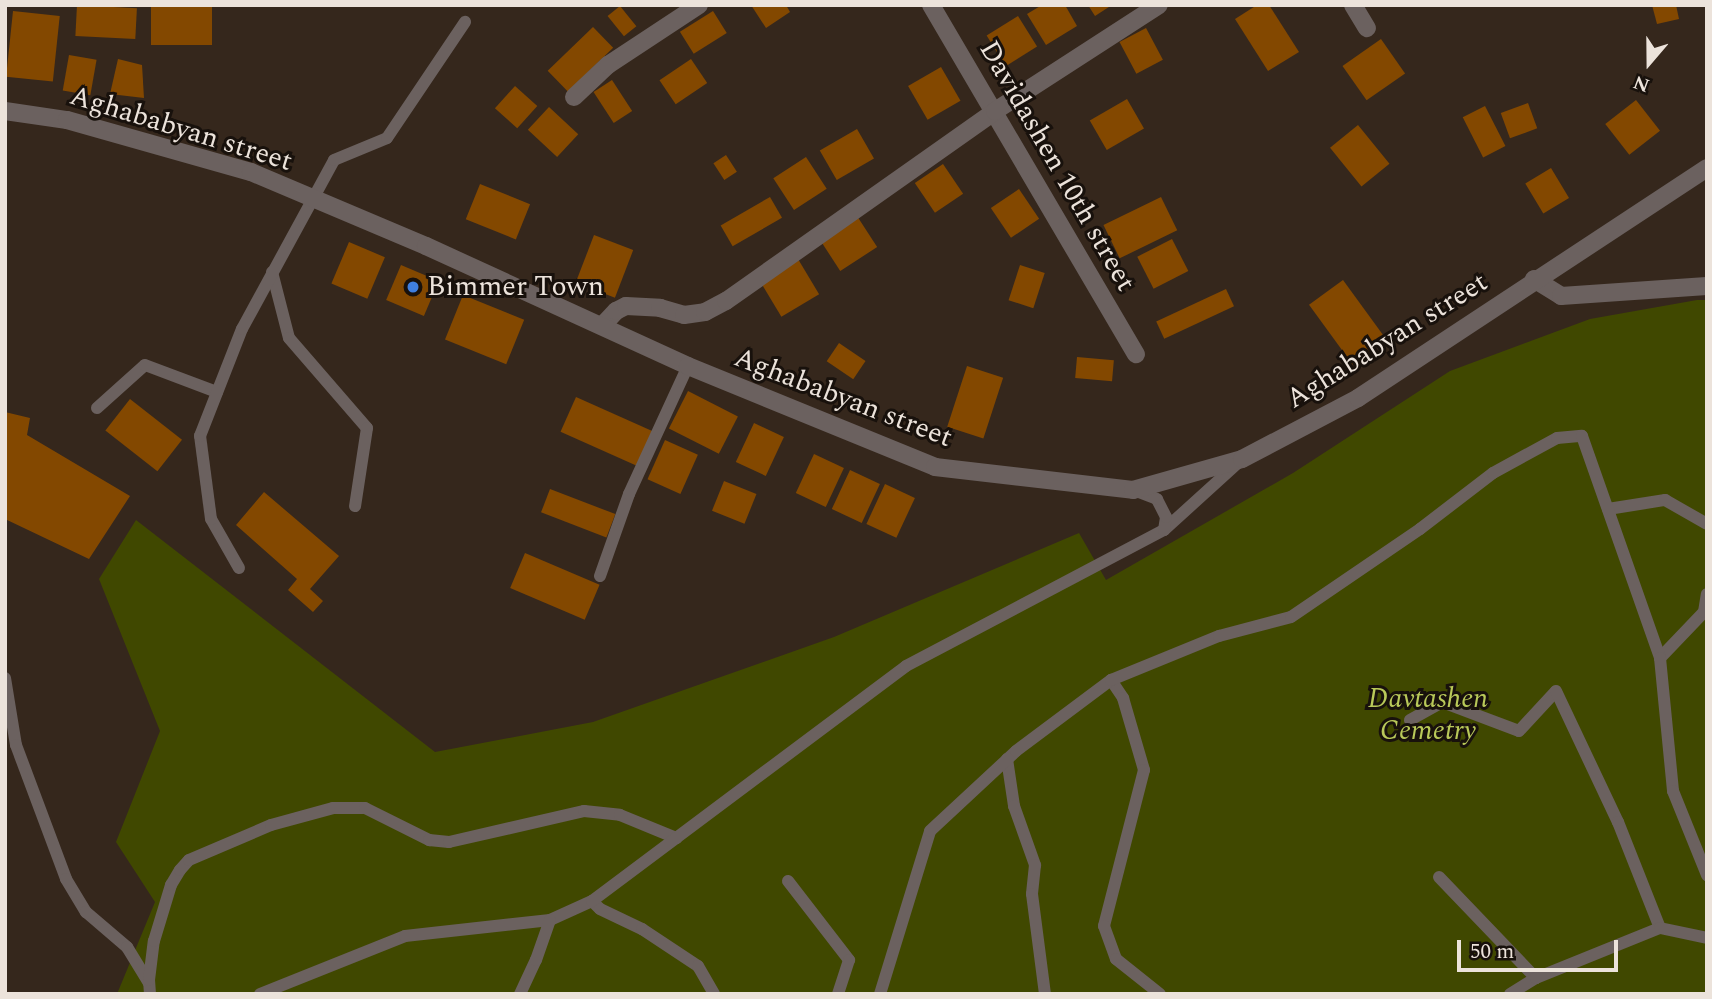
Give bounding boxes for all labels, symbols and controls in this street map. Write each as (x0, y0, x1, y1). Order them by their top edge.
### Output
north arrow (1614, 28, 1684, 98)
street label: Davidashen 10th street (972, 35, 1142, 297)
text: N (1629, 67, 1654, 99)
street label: Aghababyan street (66, 79, 296, 179)
street label: Aghababyan street (1280, 266, 1494, 416)
place label: Bimmer Town (427, 270, 604, 304)
marker: Bimmer Town (405, 279, 421, 295)
street label: Aghababyan street (729, 341, 957, 455)
park label: Davtashen Cemetry (1368, 682, 1488, 748)
scale bar (1460, 926, 1621, 970)
text: 50 m (1470, 936, 1514, 968)

